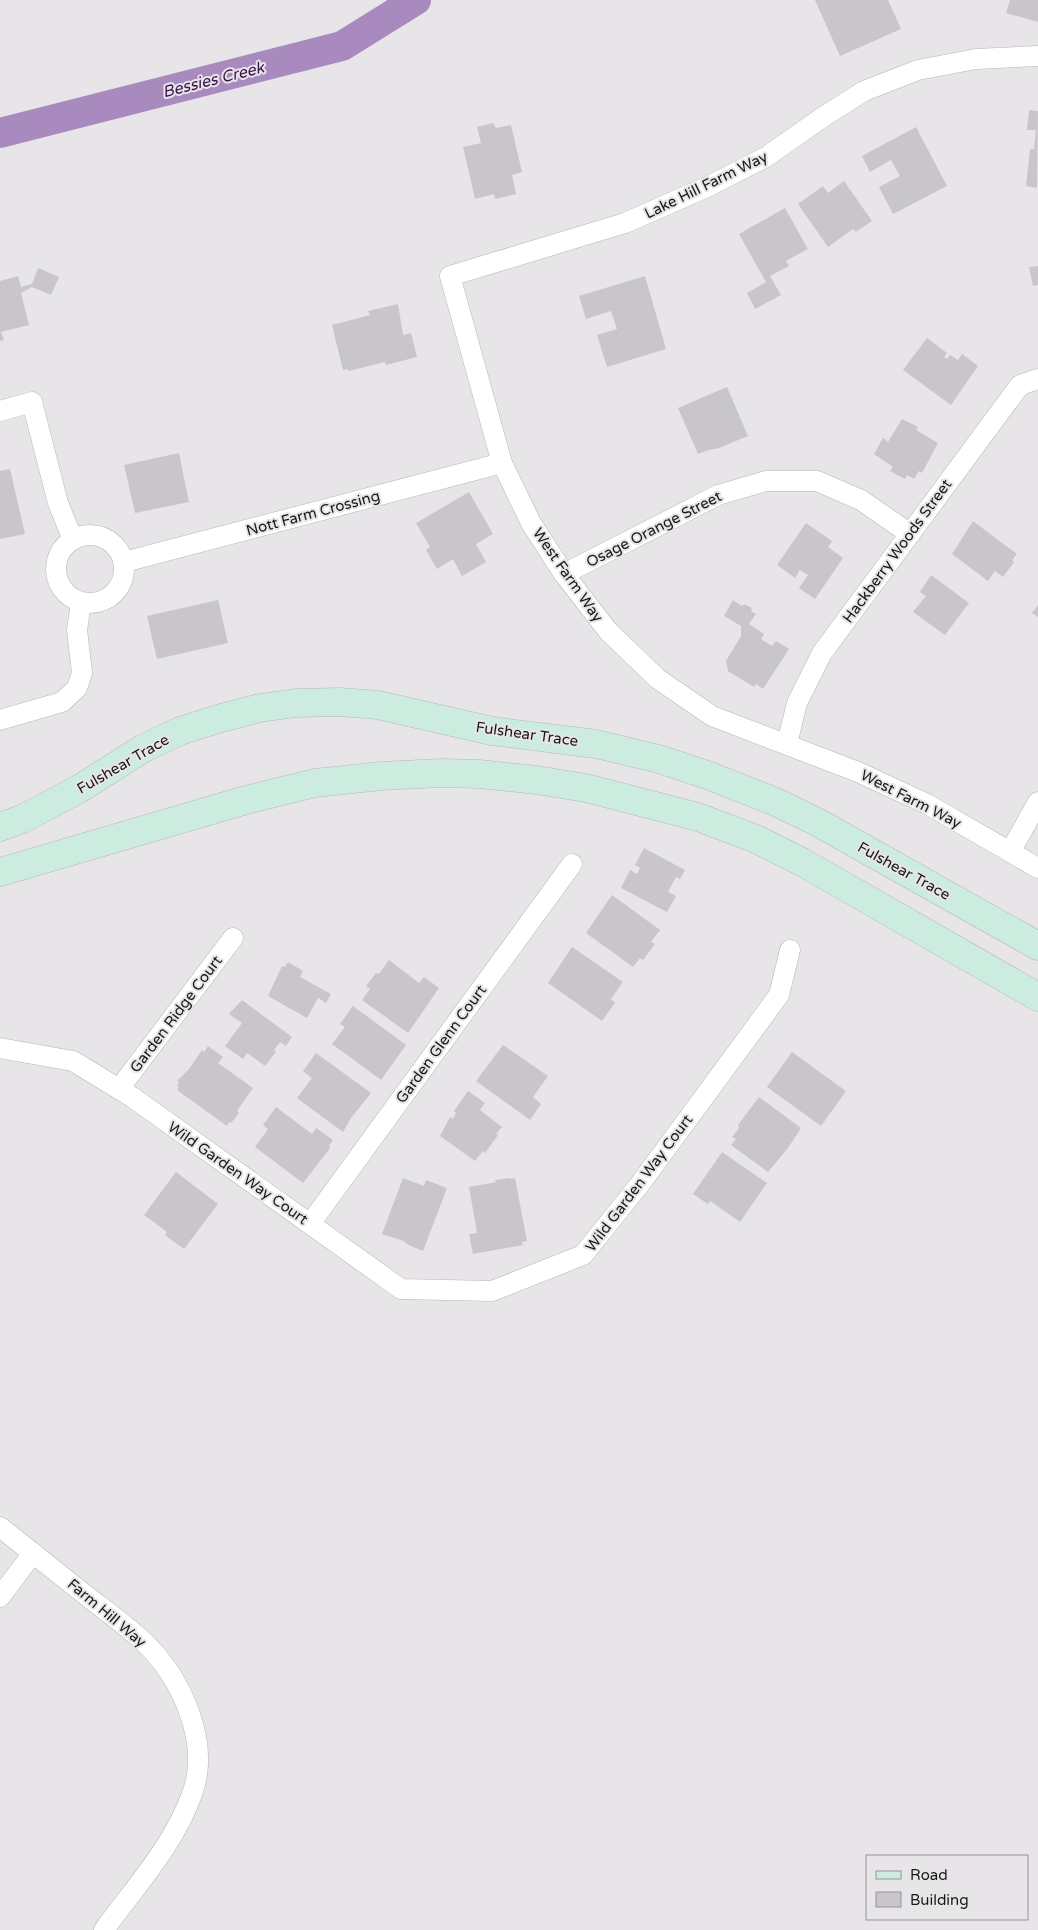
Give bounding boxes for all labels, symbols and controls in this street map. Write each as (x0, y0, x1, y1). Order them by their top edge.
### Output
water label: Bessies Creek (160, 57, 267, 102)
street label: Lake Hill Farm Way (642, 147, 770, 223)
street label: Hackberry Woods Street (839, 475, 955, 626)
street label: Nott Farm Crossing (244, 486, 382, 540)
street label: Osage Orange Street (583, 487, 725, 571)
street label: West Farm Way (529, 525, 607, 625)
street label: Fulshear Trace (475, 718, 579, 750)
street label: Fulshear Trace (74, 730, 172, 798)
street label: West Farm Way (858, 766, 964, 832)
street label: Fulshear Trace (855, 838, 953, 904)
street label: Garden Ridge Court (126, 952, 226, 1076)
street label: Garden Glenn Court (392, 981, 490, 1107)
street label: Wild Garden Way Court (582, 1111, 697, 1255)
street label: Wild Garden Way Court (164, 1118, 312, 1228)
street label: Farm Hill Way (64, 1575, 150, 1651)
legend (866, 1855, 1028, 1920)
text: Road (910, 1866, 948, 1884)
text: Building (910, 1891, 969, 1909)

